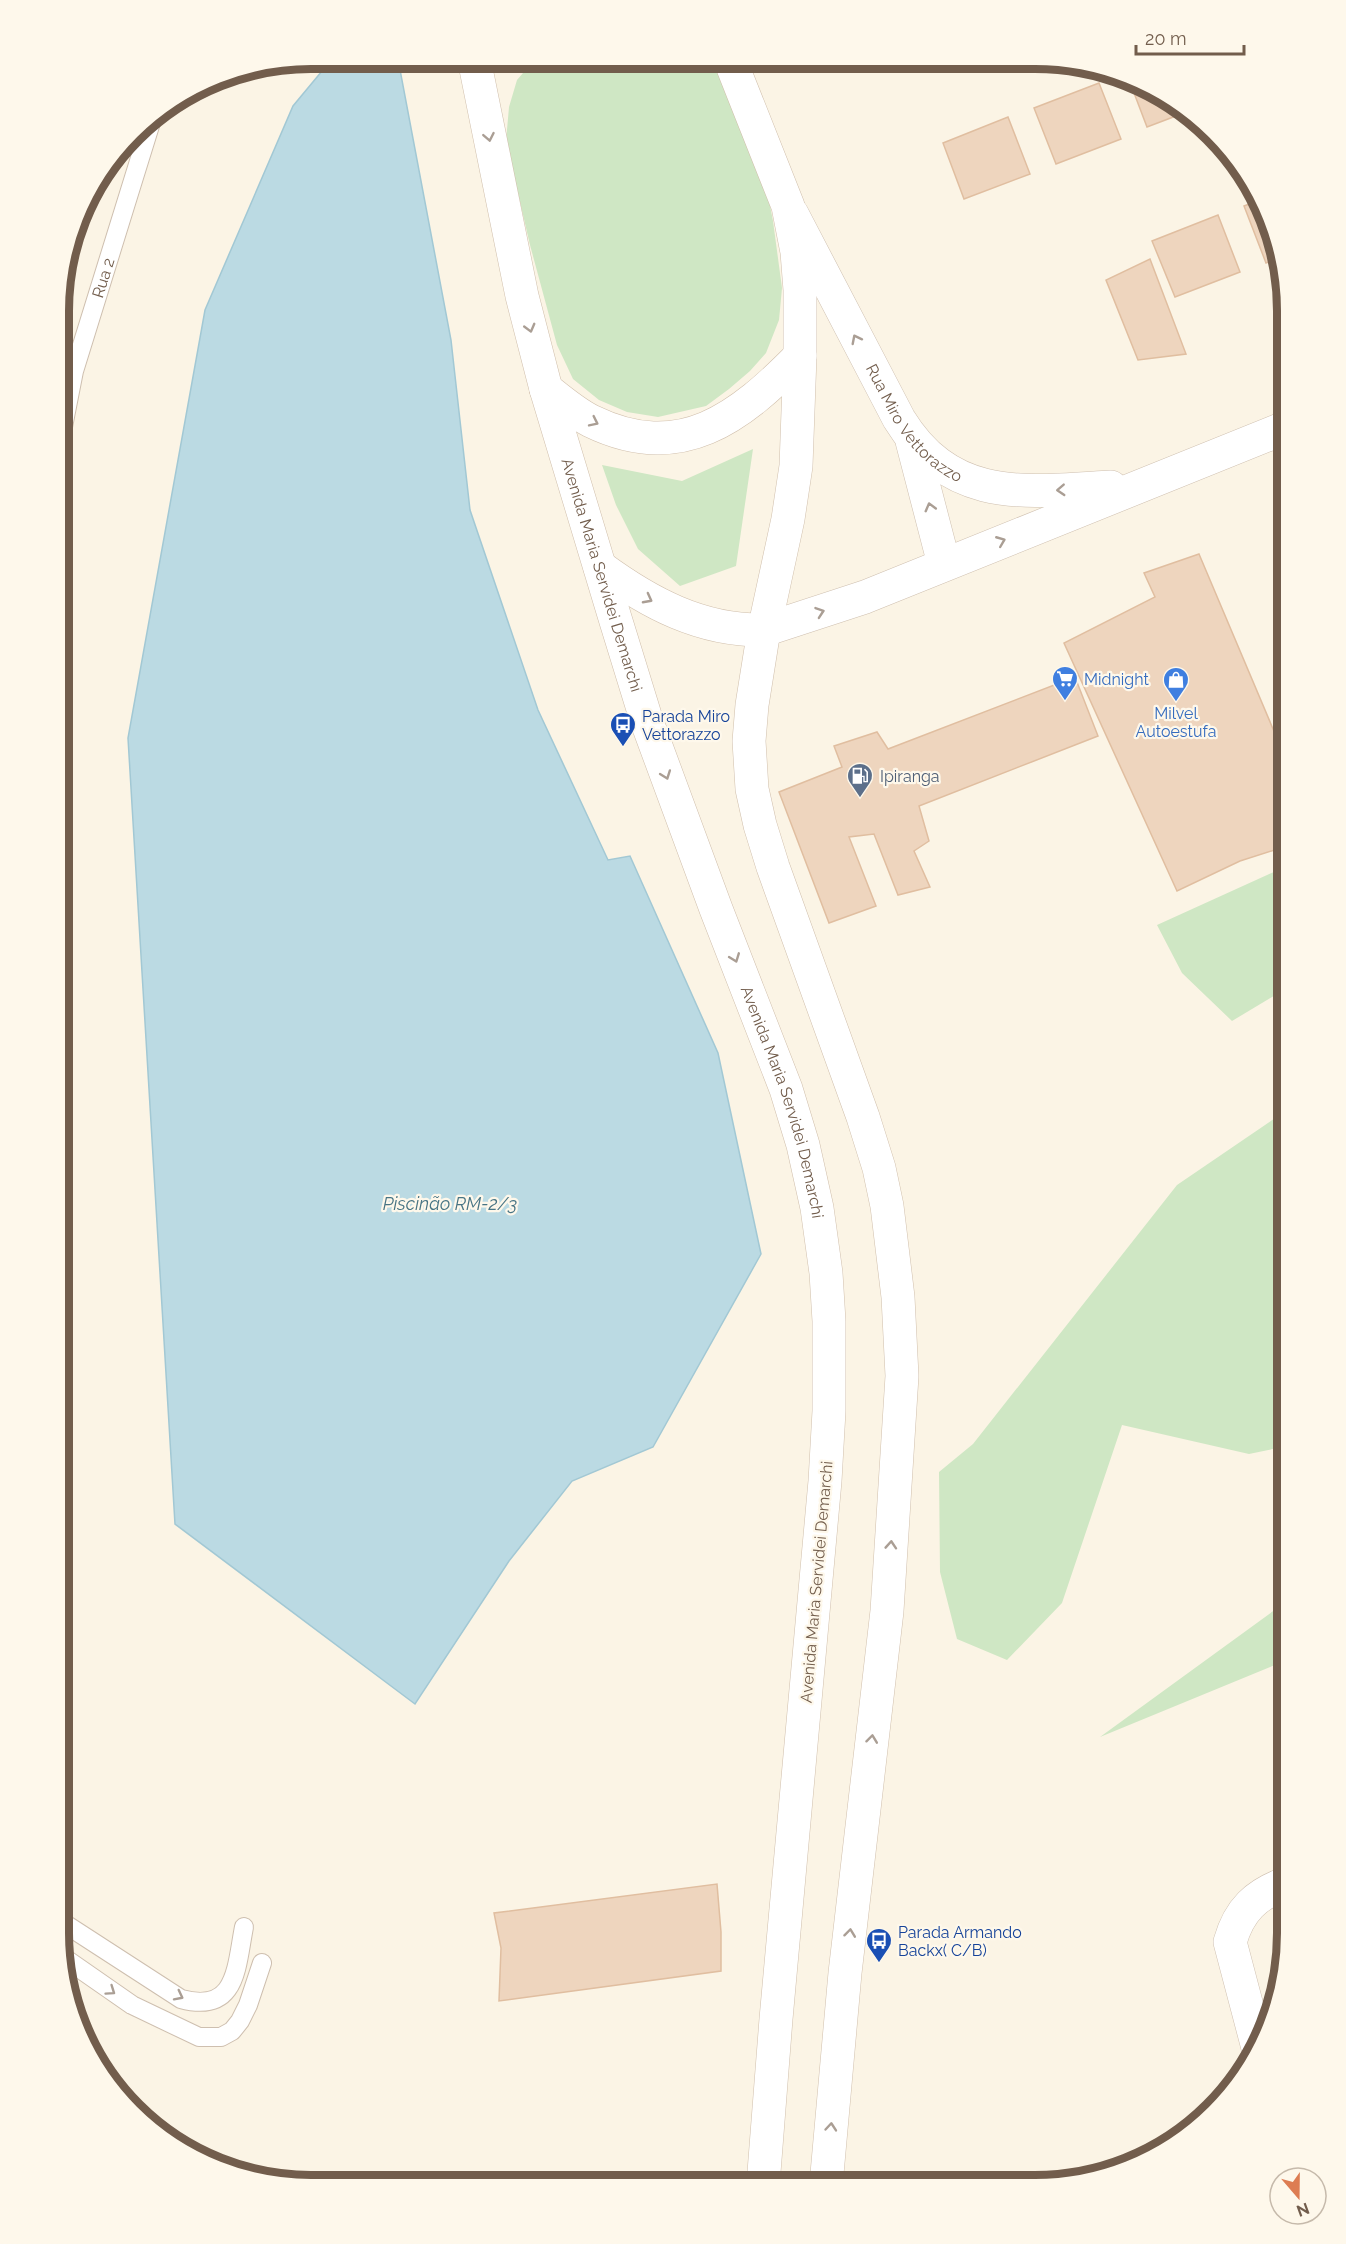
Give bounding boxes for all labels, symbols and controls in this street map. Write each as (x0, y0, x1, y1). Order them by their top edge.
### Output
scale bar (1136, 18, 1244, 56)
text: 20 m (1145, 28, 1187, 49)
one-way arrow (482, 132, 495, 142)
street label: Rua 2 (88, 255, 119, 300)
one-way arrow (523, 322, 535, 332)
one-way arrow (852, 335, 864, 346)
street label: Rua Miro Vettorazzo (862, 361, 965, 486)
one-way arrow (588, 415, 599, 427)
street label: Avenida Maria Servidei Demarchi (557, 456, 646, 694)
one-way arrow (1056, 484, 1065, 497)
one-way arrow (924, 503, 937, 513)
one-way arrow (995, 536, 1006, 548)
one-way arrow (642, 592, 652, 603)
one-way arrow (814, 607, 825, 620)
supermarket icon: Midnight (1050, 664, 1080, 702)
shop icon: Milvel Autoestufa (1161, 665, 1191, 703)
place label: Midnight (1084, 670, 1149, 689)
place label: Milvel Autoestufa (1136, 704, 1216, 741)
place label: Parada Miro Vettorazzo (642, 707, 730, 744)
bus stop icon: Parada Miro Vettorazzo (608, 710, 638, 748)
fuel station icon: Ipiranga (845, 761, 875, 799)
place label: Ipiranga (880, 767, 940, 786)
one-way arrow (659, 769, 672, 780)
one-way arrow (728, 951, 740, 962)
street label: Avenida Maria Servidei Demarchi (737, 983, 827, 1220)
water label: Piscinão RM-2/3 (383, 1193, 517, 1214)
street label: Avenida Maria Servidei Demarchi (796, 1460, 837, 1704)
one-way arrow (885, 1540, 898, 1549)
one-way arrow (865, 1734, 878, 1743)
place label: Parada Armando Backx( C/B) (898, 1923, 1022, 1960)
bus stop icon: Parada Armando Backx( C/B) (864, 1926, 894, 1964)
one-way arrow (843, 1928, 856, 1937)
one-way arrow (105, 1984, 116, 1995)
one-way arrow (172, 1989, 183, 2000)
one-way arrow (824, 2122, 837, 2131)
north arrow (1268, 2166, 1328, 2226)
text: N (1294, 2199, 1312, 2221)

